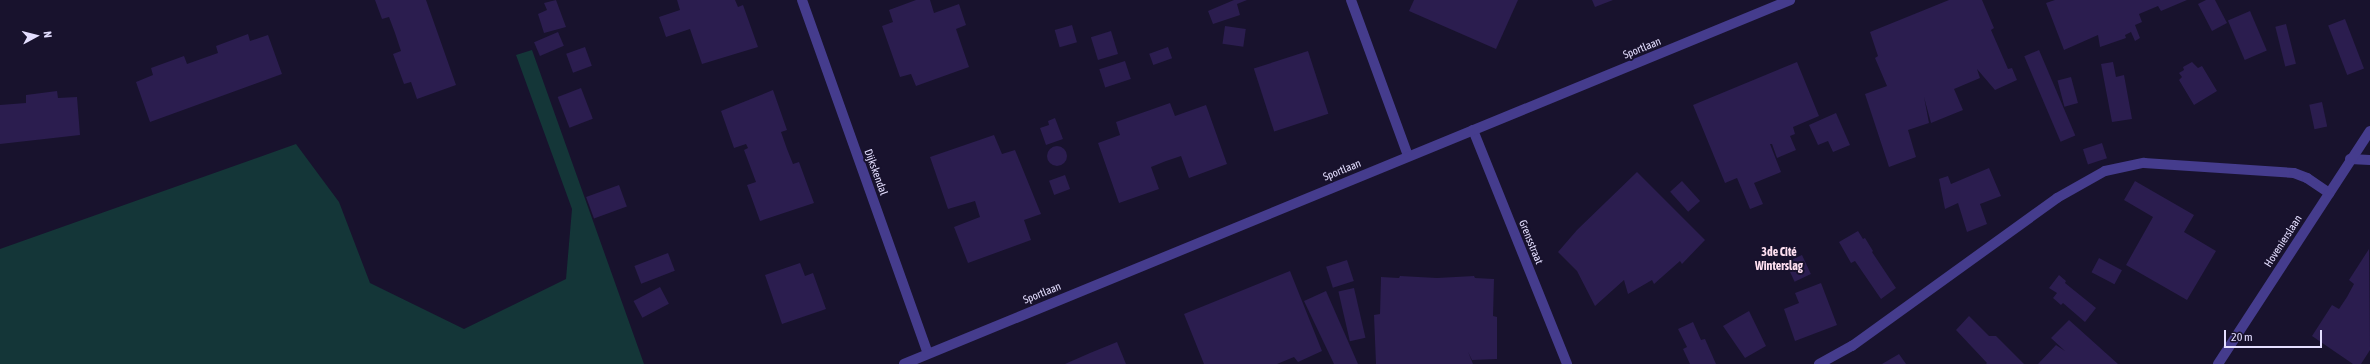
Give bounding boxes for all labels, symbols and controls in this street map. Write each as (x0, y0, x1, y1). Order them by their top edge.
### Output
north arrow (16, 16, 56, 56)
text: N (42, 31, 54, 38)
street label: Sportlaan (1621, 34, 1663, 62)
street label: Dijkskendal (862, 147, 890, 197)
street label: Sportlaan (1321, 156, 1363, 184)
street label: Hovenierslaan (2261, 213, 2305, 269)
street label: Grensstraat (1516, 218, 1546, 266)
district label: 3de Cité Winterslag (1755, 246, 1803, 274)
street label: Sportlaan (1021, 279, 1063, 307)
scale bar (2226, 322, 2324, 348)
text: 20 m (2231, 330, 2253, 344)

